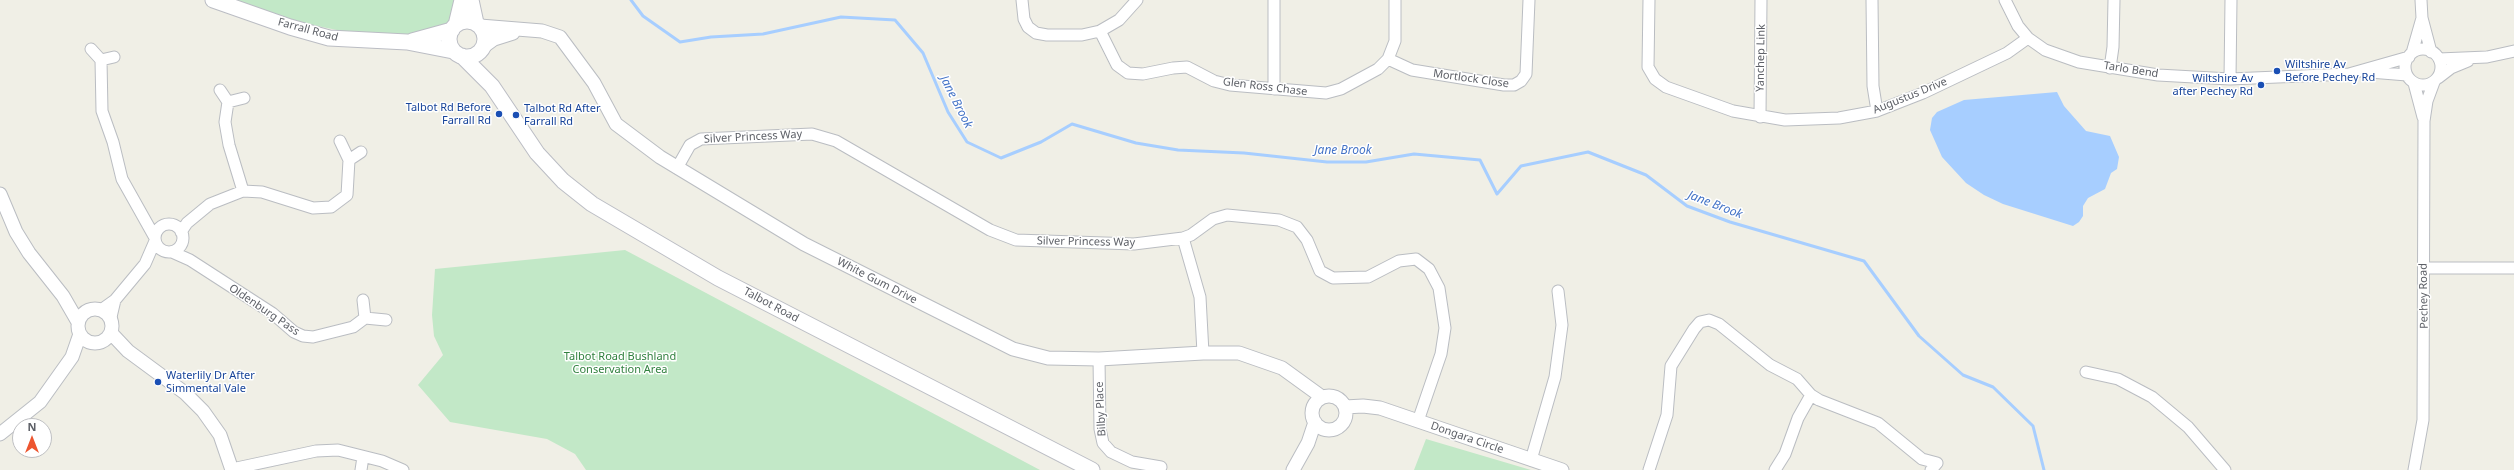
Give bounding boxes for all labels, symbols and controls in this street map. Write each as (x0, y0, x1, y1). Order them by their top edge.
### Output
street label: Farrall Road (276, 16, 340, 44)
street label: Yanchep Link (1754, 24, 1768, 92)
place label: Wiltshire Av Before Pechey Rd (2285, 58, 2375, 84)
street label: Tarlo Bend (2103, 59, 2159, 81)
marker: Wiltshire Av Before Pechey Rd (2272, 66, 2282, 76)
street label: Mortlock Close (1432, 67, 1510, 91)
place label: Wiltshire Av after Pechey Rd (2172, 72, 2253, 98)
water label: Jane Brook (937, 73, 975, 131)
street label: Glen Ross Chase (1222, 75, 1308, 99)
street label: Augustus Drive (1871, 75, 1949, 117)
marker: Wiltshire Av after Pechey Rd (2256, 80, 2266, 90)
place label: Talbot Rd Before Farrall Rd (406, 101, 491, 127)
place label: Talbot Rd After Farrall Rd (524, 102, 600, 128)
marker: Talbot Rd Before Farrall Rd (494, 109, 504, 119)
marker: Talbot Rd After Farrall Rd (511, 110, 521, 120)
street label: Silver Princess Way (704, 128, 802, 146)
water label: Jane Brook (1314, 144, 1372, 158)
water label: Jane Brook (1686, 188, 1744, 222)
street label: Silver Princess Way (1037, 235, 1135, 249)
street label: White Gum Drive (835, 255, 919, 307)
street label: Pechey Road (2417, 263, 2431, 329)
street label: Oldenburg Pass (226, 282, 302, 338)
street label: Talbot Road (741, 285, 801, 325)
park label: Talbot Road Bushland Conservation Area (564, 350, 676, 376)
place label: Waterlily Dr After Simmental Vale (166, 369, 255, 395)
marker: Waterlily Dr After Simmental Vale (153, 377, 163, 387)
street label: Bilby Place (1093, 381, 1109, 437)
north arrow (12, 418, 52, 458)
text: N (28, 419, 36, 434)
street label: Dongara Circle (1429, 419, 1505, 457)

